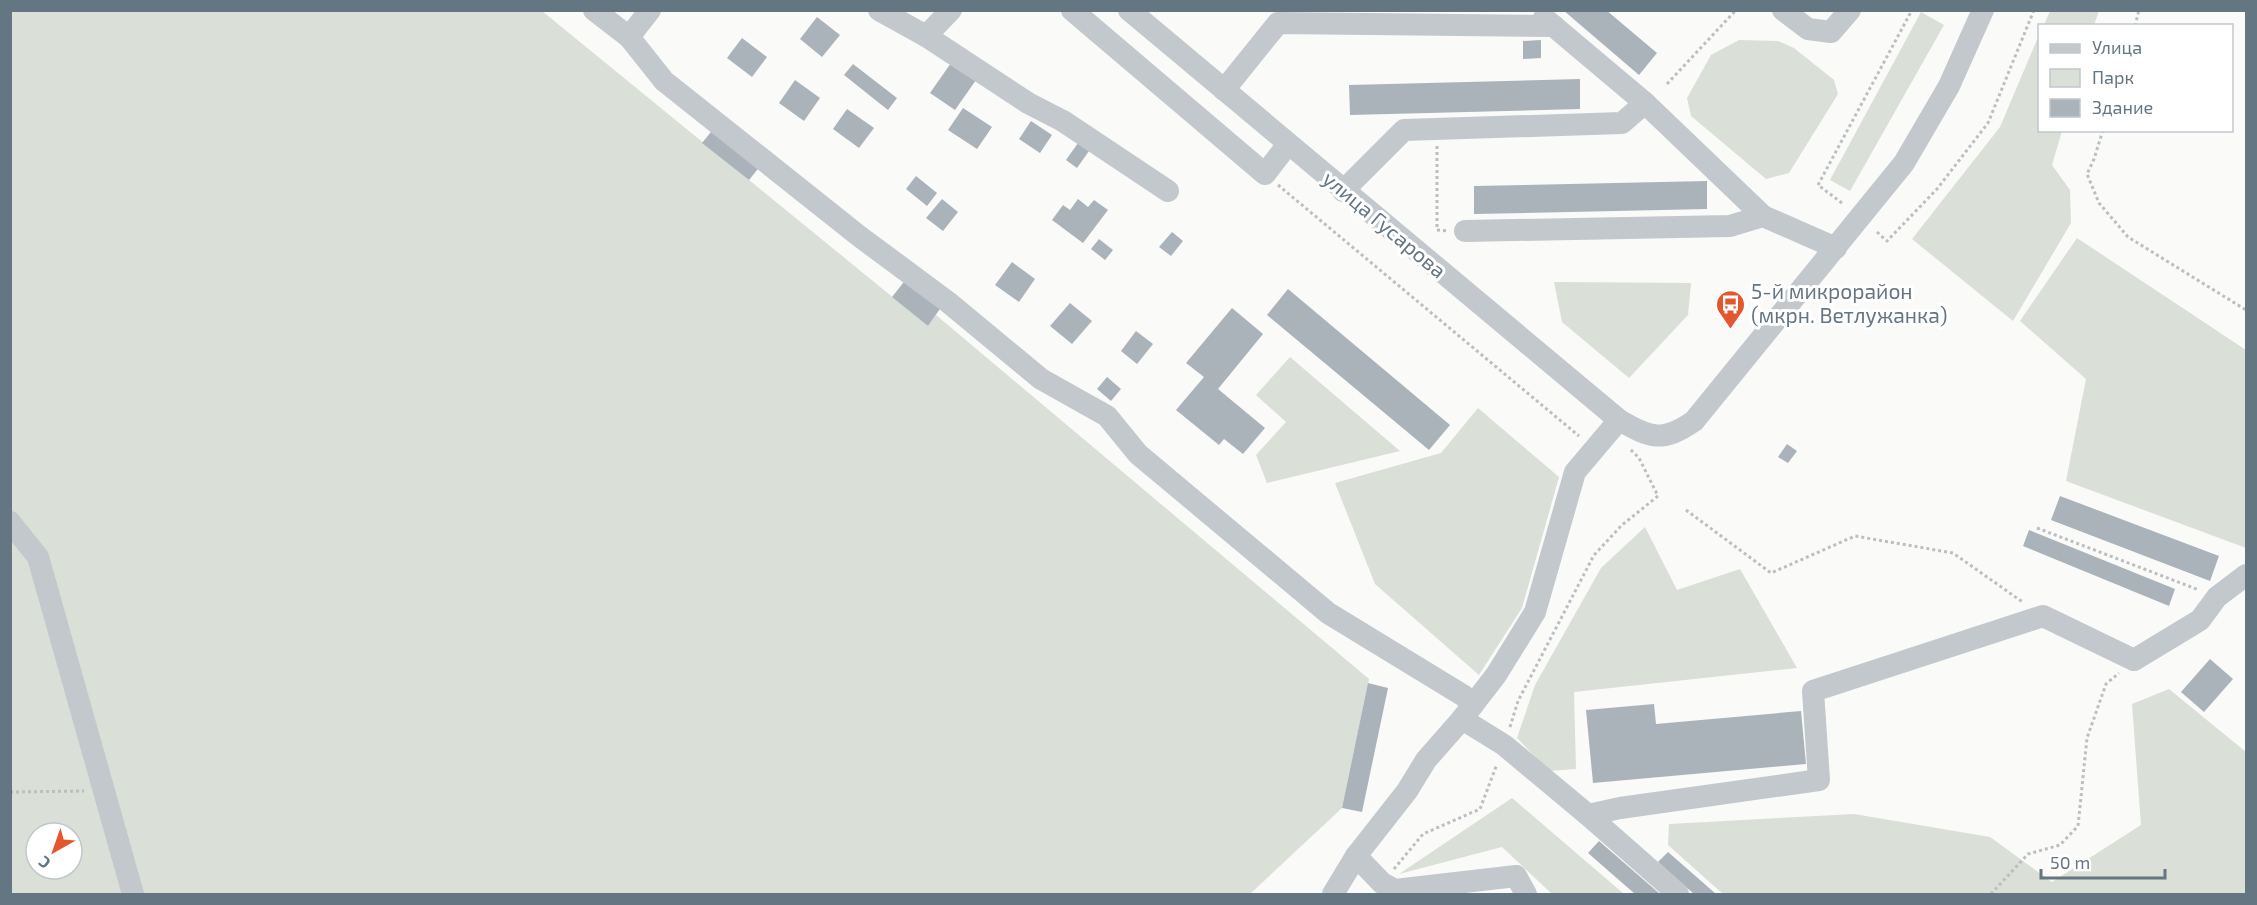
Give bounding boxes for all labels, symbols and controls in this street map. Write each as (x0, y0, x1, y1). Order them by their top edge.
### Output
legend (2038, 24, 2233, 132)
text: Улица (2092, 36, 2142, 58)
text: Парк (2092, 66, 2134, 88)
text: Здание (2092, 96, 2153, 118)
street label: улица Гусарова (1318, 165, 1452, 283)
place label: 5-й микрорайон (мкрн. Ветлужанка) (1751, 278, 1947, 328)
bus stop icon: 5-й микрорайон (мкрн. Ветлужанка) (1714, 288, 1746, 330)
north arrow (24, 821, 84, 881)
scale bar (2041, 842, 2166, 880)
text: 50 m (2050, 851, 2090, 873)
text: С (34, 853, 54, 873)

